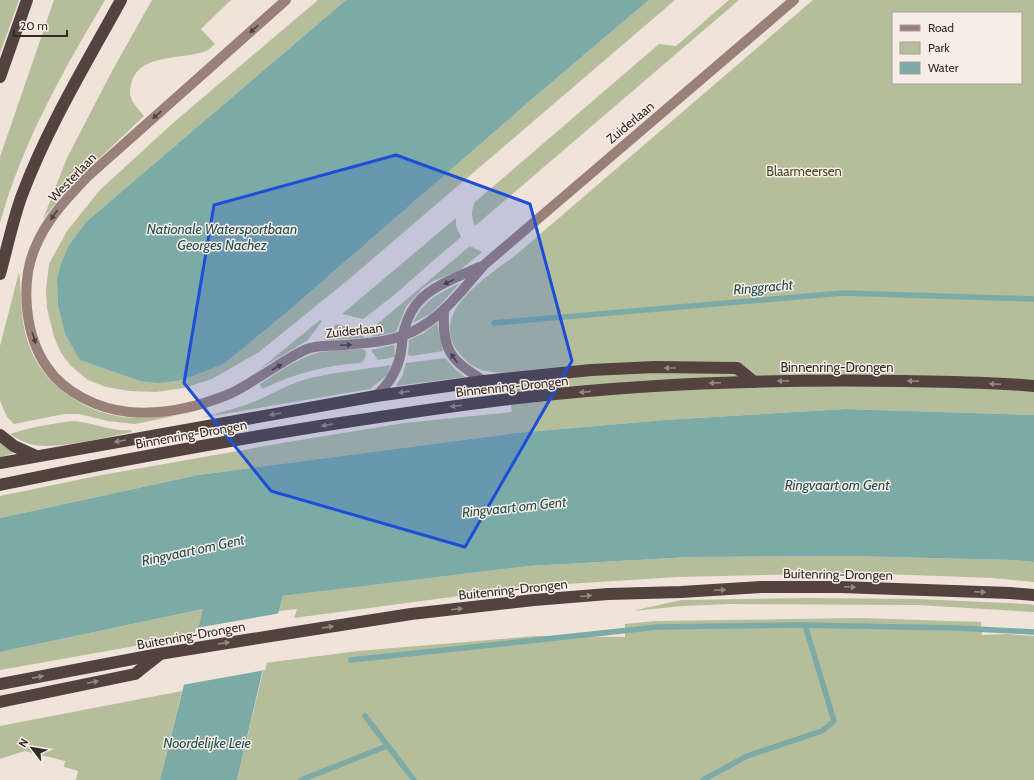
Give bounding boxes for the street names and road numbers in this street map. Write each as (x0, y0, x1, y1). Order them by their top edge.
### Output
street label: Zuiderlaan (603, 98, 657, 146)
street label: Westerlaan (45, 149, 99, 205)
street label: Zuiderlaan (325, 319, 383, 341)
street label: Binnenring-Drongen (780, 359, 894, 375)
street label: Binnenring-Drongen (455, 372, 569, 400)
street label: Binnenring-Drongen (134, 416, 248, 452)
street label: Buitenring-Drongen (783, 565, 893, 583)
street label: Buitenring-Drongen (458, 575, 568, 603)
street label: Buitenring-Drongen (136, 618, 246, 652)

